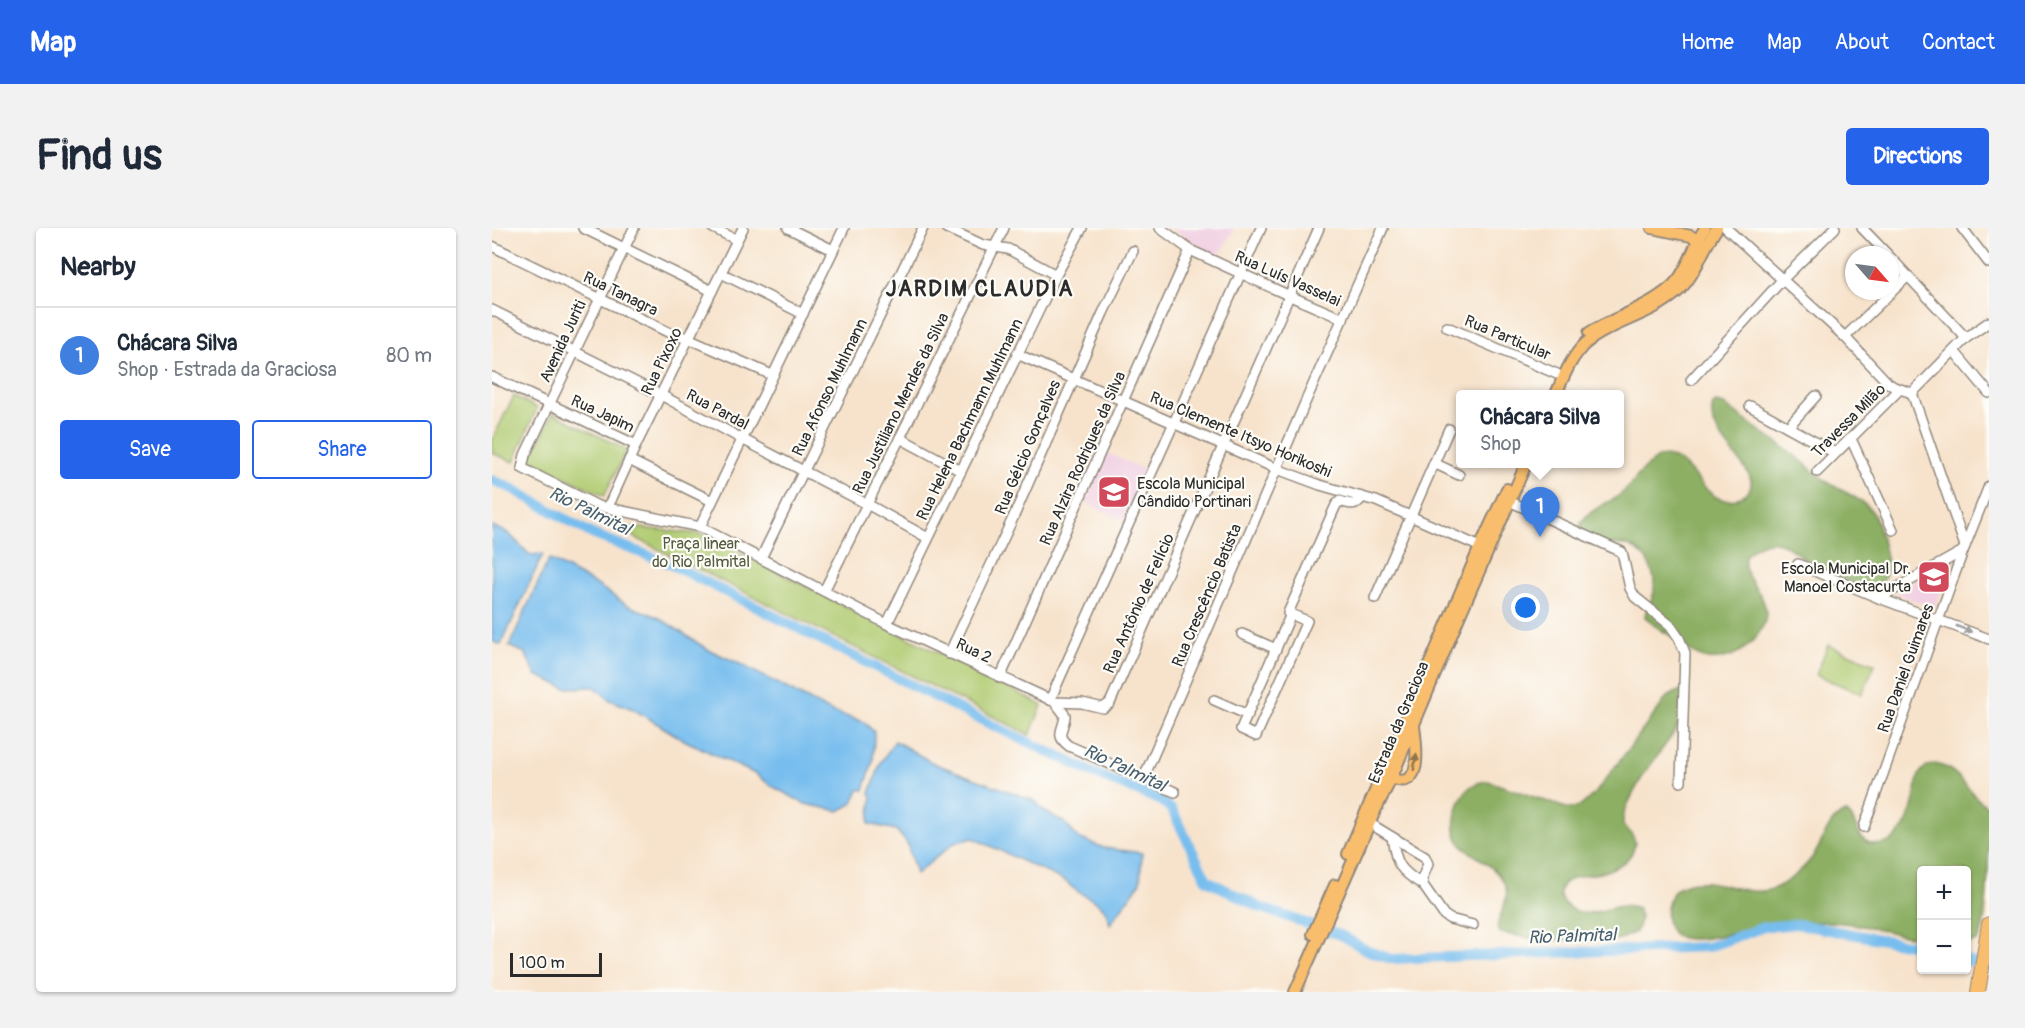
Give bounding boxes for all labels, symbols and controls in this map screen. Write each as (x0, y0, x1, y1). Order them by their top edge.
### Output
text: Map (30, 25, 76, 60)
text: Home (1681, 29, 1734, 56)
text: Map (1767, 29, 1802, 56)
text: About (1835, 29, 1889, 56)
text: Contact (1922, 29, 1995, 56)
button: Directions (1846, 128, 1989, 185)
text: Find us (36, 130, 162, 182)
north arrow (1845, 246, 1899, 300)
street label: Rua Luís Vasselai (1232, 247, 1344, 311)
text: Nearby (60, 251, 136, 283)
street label: Rua Tanagra (580, 267, 661, 321)
district label: JARDIM CLAUDIA (886, 275, 1074, 303)
street label: Avenida Juriti (535, 297, 591, 386)
street label: Rua Justiliano Mendes da Silva (848, 309, 954, 497)
street label: Rua Particular (1461, 311, 1554, 365)
street label: Rua Afonso Muhlmann (788, 315, 872, 460)
street label: Rua Helena Bachmann Muhlmann (912, 315, 1028, 524)
street label: Rua Pixoxo (637, 324, 687, 399)
text: Chácara Silva (117, 329, 238, 357)
text: 1 (76, 343, 83, 368)
text: 80 m (386, 343, 432, 368)
text: Shop · Estrada da Graciosa (117, 357, 337, 382)
street label: Rua Alzira Rodrigues da Silva (1035, 368, 1130, 549)
street label: Rua Gélcio Gonçalves (991, 377, 1065, 518)
street label: Travessa Milão (1807, 379, 1890, 462)
street label: Rua Pardal (683, 385, 752, 435)
street label: Rua Clemente Itsyo Horikoshi (1147, 388, 1335, 482)
popup (1456, 390, 1624, 468)
street label: Rua Japim (568, 391, 637, 437)
text: Chácara Silva (1480, 403, 1600, 431)
button: Save (60, 420, 240, 479)
button: Share (252, 420, 432, 479)
text: Shop (1480, 431, 1521, 456)
school or university icon: Escola Municipal Cândido Portinari (1096, 474, 1132, 510)
place label: Escola Municipal Cândido Portinari (1137, 474, 1251, 512)
water label: Rio Palmital (545, 482, 636, 542)
pin: 1 (1520, 488, 1560, 537)
street label: Rua Crescêncio Batista (1168, 521, 1246, 670)
street label: Rua Antônio de Felício (1099, 530, 1179, 676)
park label: Praça linear do Rio Palmital (652, 534, 750, 572)
place label: Escola Municipal Dr. Manoel Costacurta (1781, 559, 1911, 597)
school or university icon: Escola Municipal Dr. Manoel Costacurta (1916, 559, 1952, 595)
your location (1511, 593, 1540, 622)
street label: Rua Daniel Guimares (1873, 601, 1939, 735)
one-way arrow (1955, 624, 1973, 634)
street label: Rua 2 (953, 634, 995, 668)
street label: Estrada da Graciosa (1364, 658, 1434, 786)
water label: Rio Palmital (1080, 739, 1171, 798)
one-way arrow (1411, 752, 1420, 771)
map controls (1917, 866, 1971, 974)
button: + (1917, 866, 1971, 920)
button: − (1917, 920, 1971, 974)
water label: Rio Palmital (1528, 923, 1618, 950)
scale bar (510, 950, 602, 978)
text: 100 m (519, 953, 565, 973)

